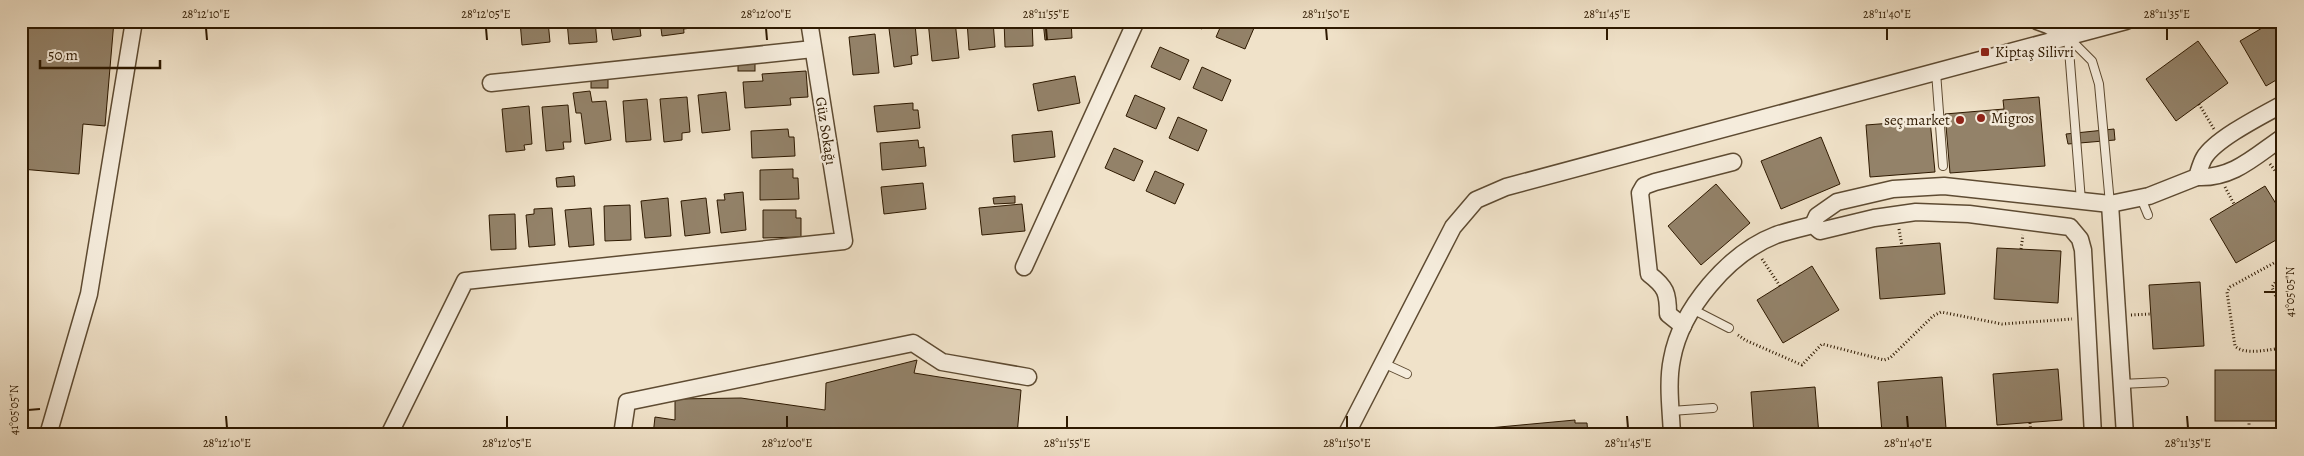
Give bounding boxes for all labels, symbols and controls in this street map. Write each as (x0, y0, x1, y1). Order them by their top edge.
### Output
text: 28°12'10"E (182, 6, 230, 22)
text: 28°12'05"E (461, 6, 511, 22)
text: 28°12'00"E (741, 6, 791, 22)
text: 28°11'55"E (1023, 6, 1069, 22)
text: 28°11'50"E (1302, 6, 1350, 22)
text: 28°11'45"E (1584, 6, 1630, 22)
text: 28°11'40"E (1863, 6, 1911, 22)
text: 28°11'35"E (2144, 6, 2190, 22)
scale bar (40, 38, 160, 70)
place label: Kiptaş Silivri (1995, 42, 2074, 62)
text: 50 m (48, 45, 78, 65)
marker: Kiptaş Silivri (1979, 46, 1991, 58)
street label: Güz Sokağı (811, 96, 841, 166)
place label: Migros (1991, 108, 2034, 128)
place label: seç market (1884, 110, 1950, 130)
marker: Migros (1975, 112, 1987, 124)
marker: seç market (1954, 114, 1966, 126)
text: 41°05'05"N (2282, 266, 2298, 317)
text: 41°05'05"N (6, 384, 22, 435)
text: 28°12'10"E (203, 435, 251, 451)
text: 28°12'05"E (482, 435, 532, 451)
text: 28°12'00"E (762, 435, 812, 451)
text: 28°11'55"E (1044, 435, 1090, 451)
text: 28°11'50"E (1323, 435, 1371, 451)
text: 28°11'45"E (1605, 435, 1651, 451)
text: 28°11'40"E (1884, 435, 1932, 451)
text: 28°11'35"E (2165, 435, 2211, 451)

